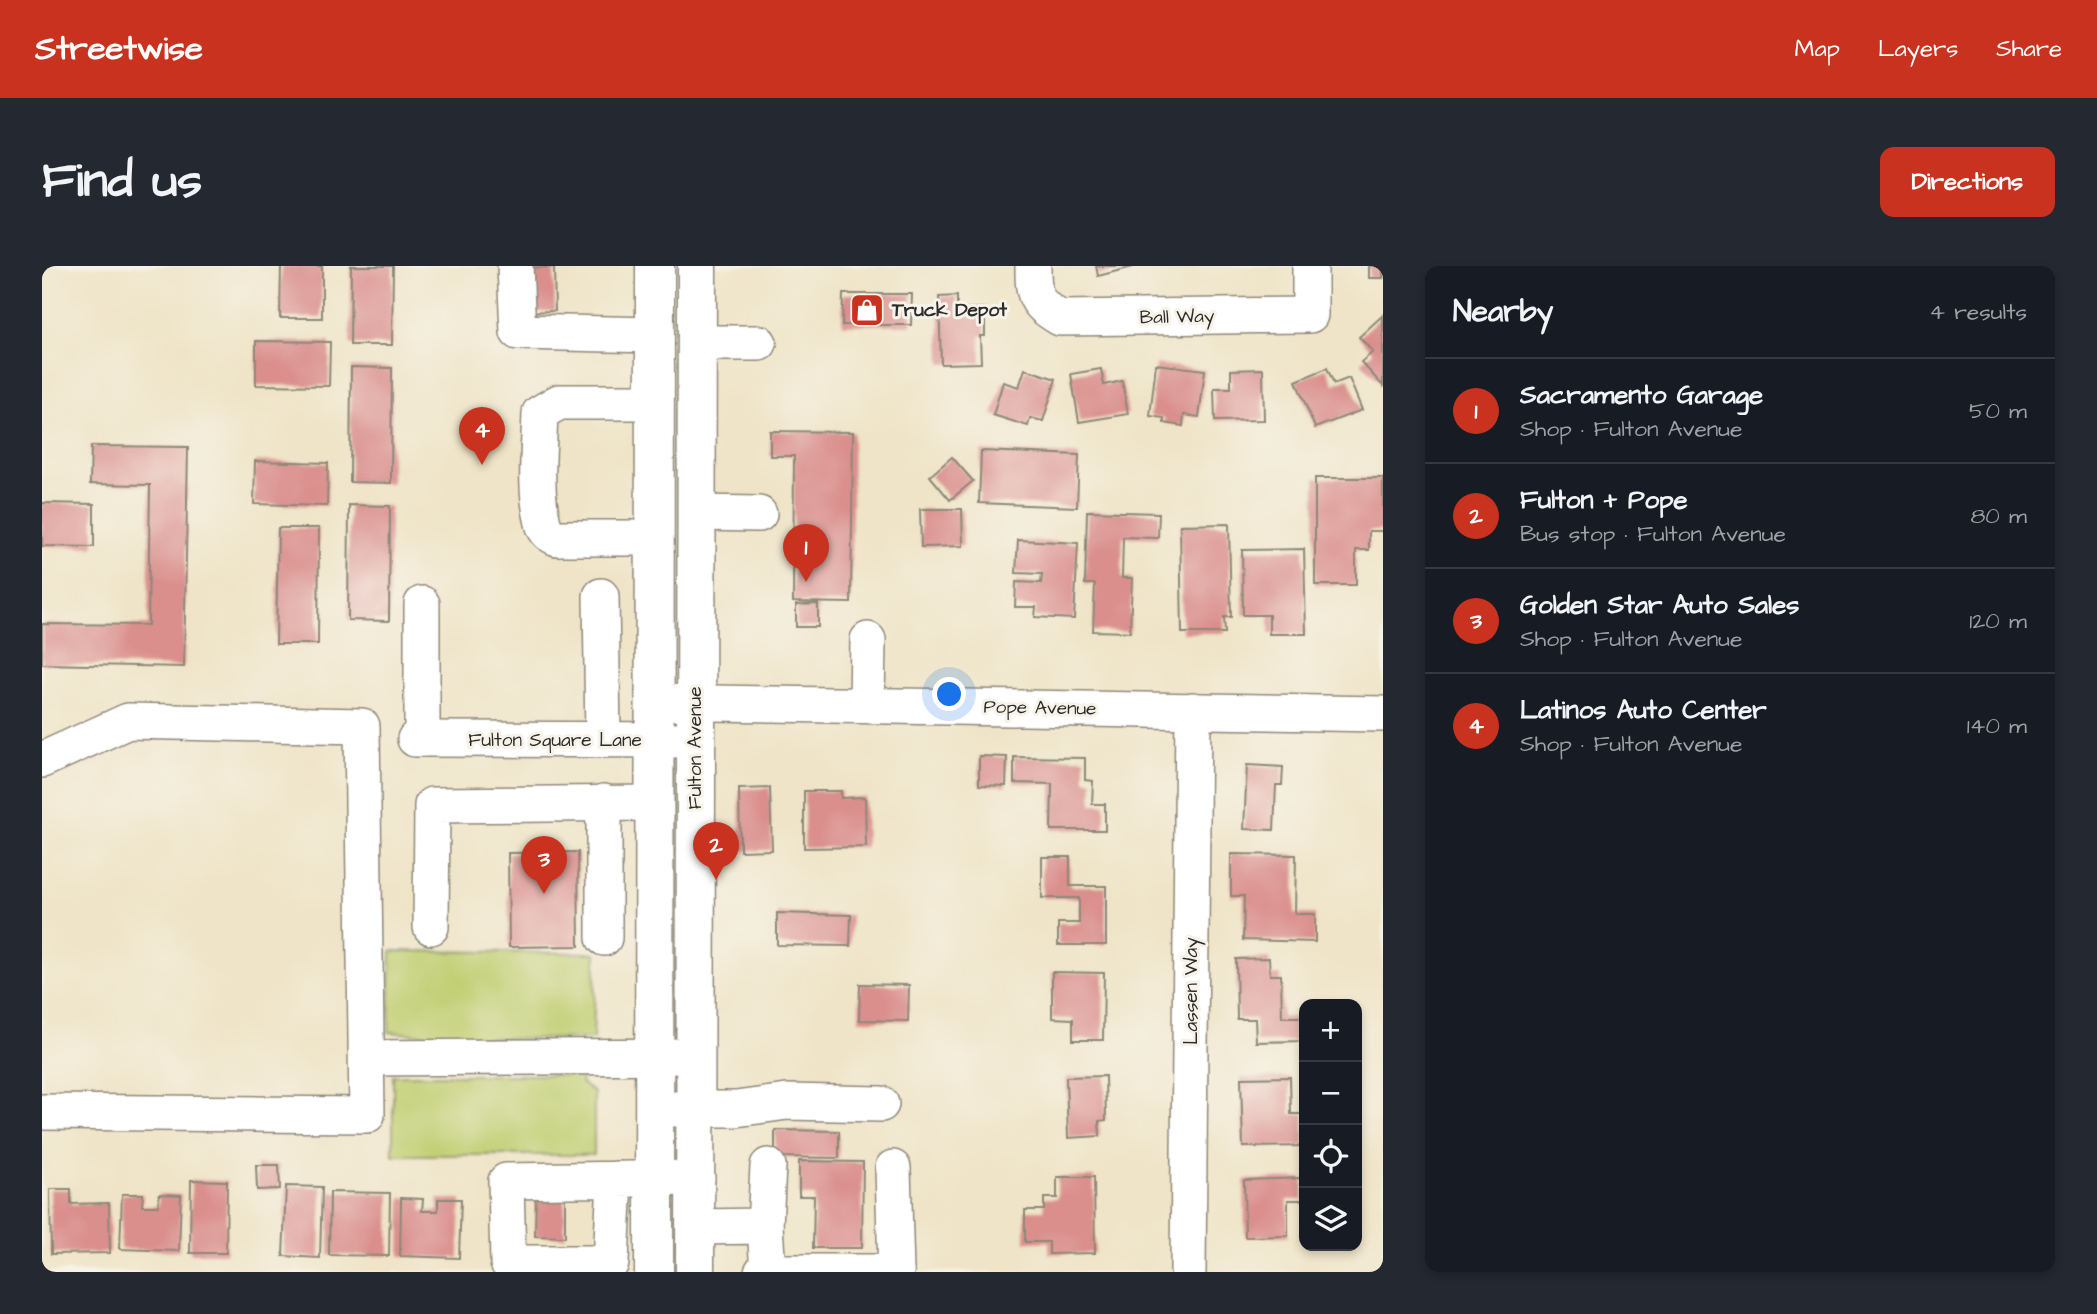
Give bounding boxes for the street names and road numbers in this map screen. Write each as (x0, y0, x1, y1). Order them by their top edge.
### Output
street label: Ball Way (1139, 303, 1215, 332)
street label: Fulton Avenue (682, 687, 709, 810)
street label: Pope Avenue (983, 694, 1097, 722)
street label: Fulton Square Lane (468, 727, 642, 754)
street label: Lassen Way (1178, 937, 1206, 1045)

